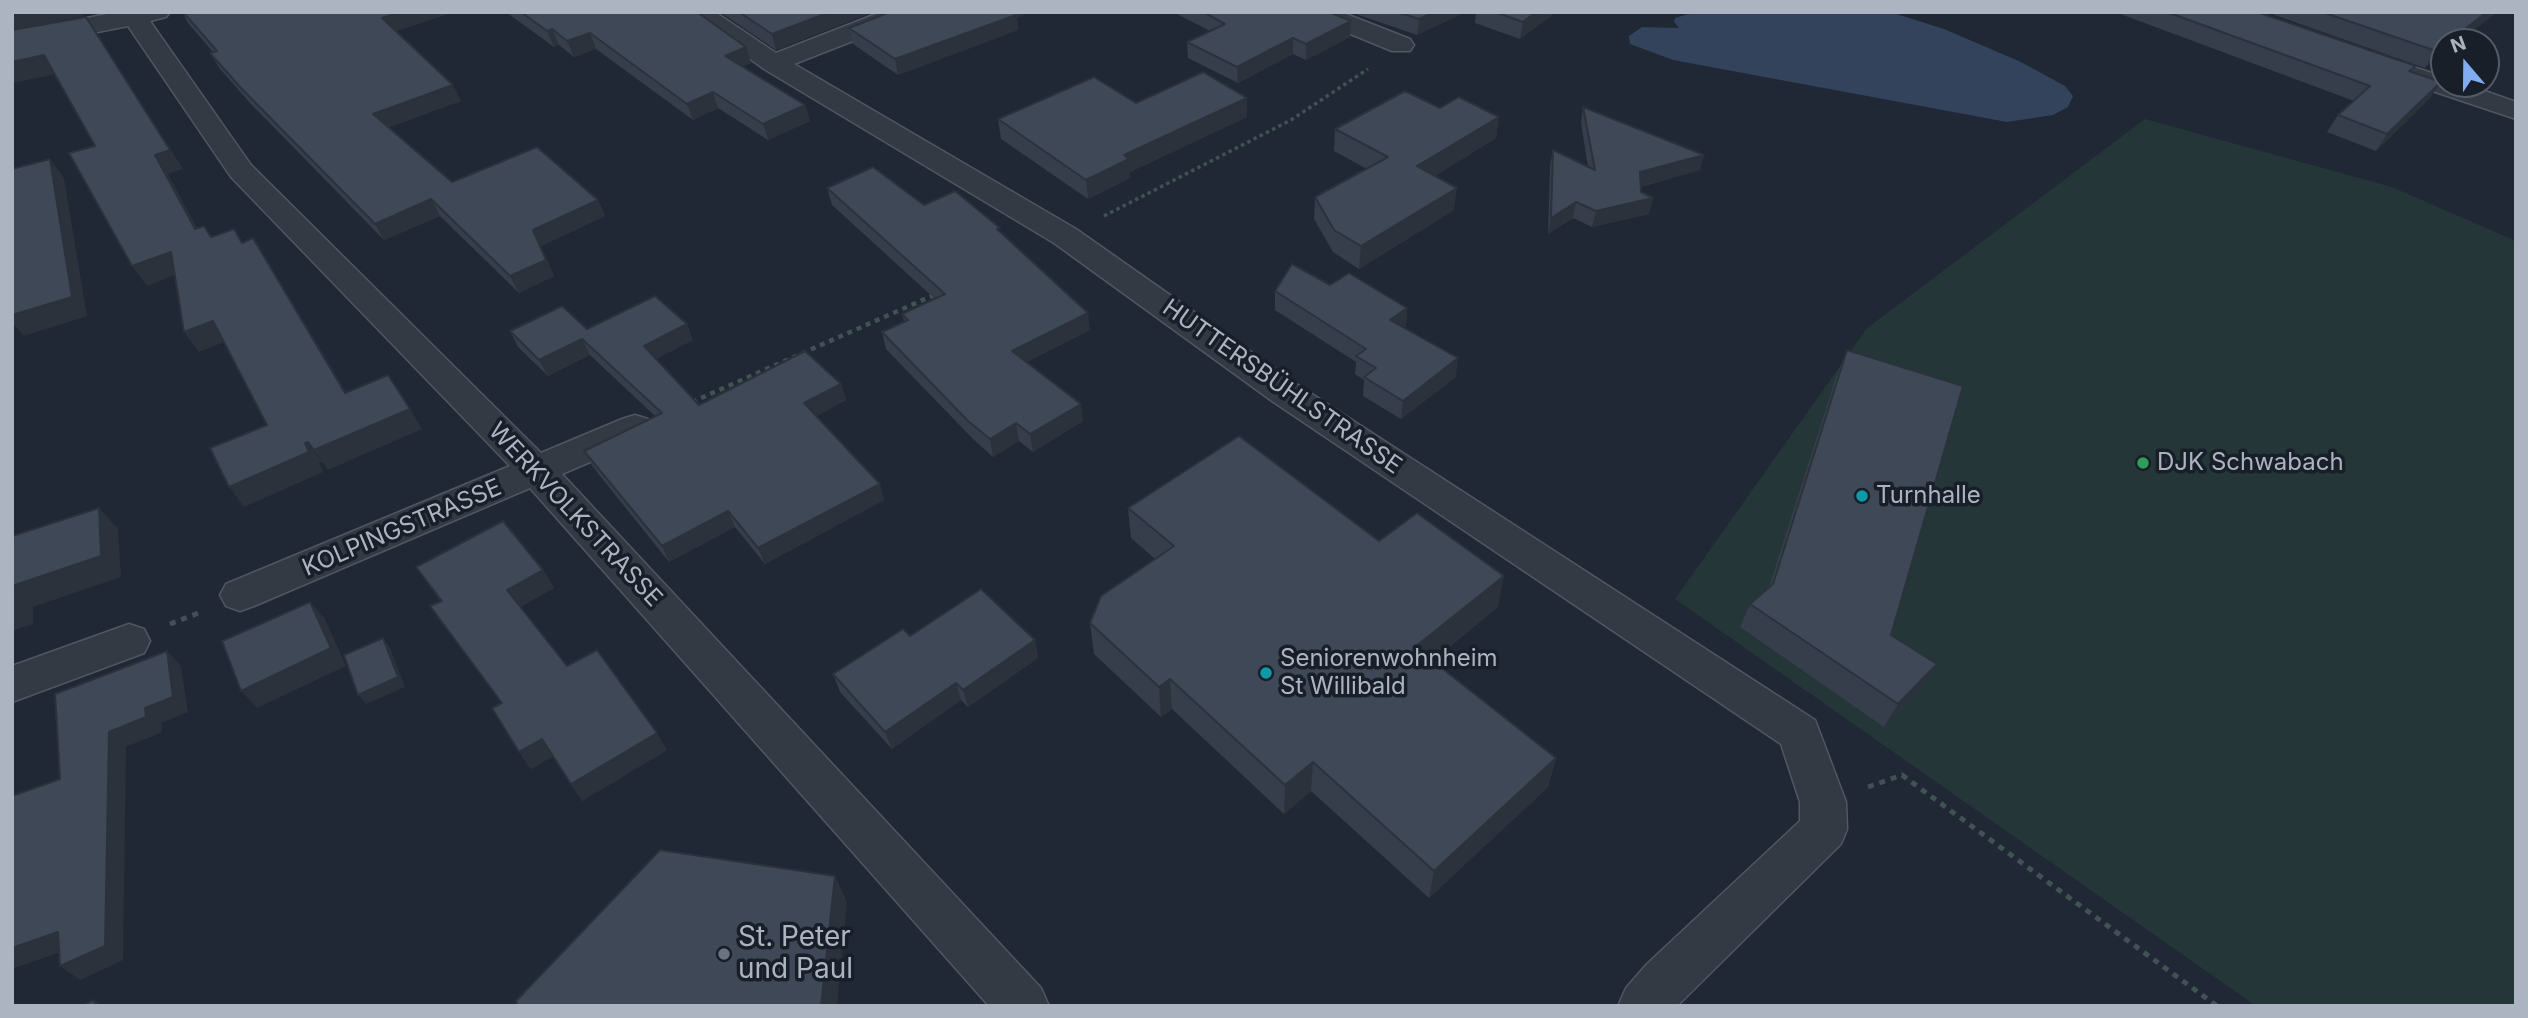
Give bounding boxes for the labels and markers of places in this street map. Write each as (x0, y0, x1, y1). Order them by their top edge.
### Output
place label: DJK Schwabach (2157, 449, 2344, 477)
marker: DJK Schwabach (2135, 455, 2151, 471)
place label: Turnhalle (1876, 482, 1981, 510)
marker: Turnhalle (1854, 488, 1870, 504)
place label: Seniorenwohnheim St Willibald (1280, 645, 1498, 701)
marker: Seniorenwohnheim St Willibald (1258, 665, 1274, 681)
place label: St. Peter und Paul (738, 921, 853, 987)
marker: St. Peter und Paul (716, 946, 732, 962)

